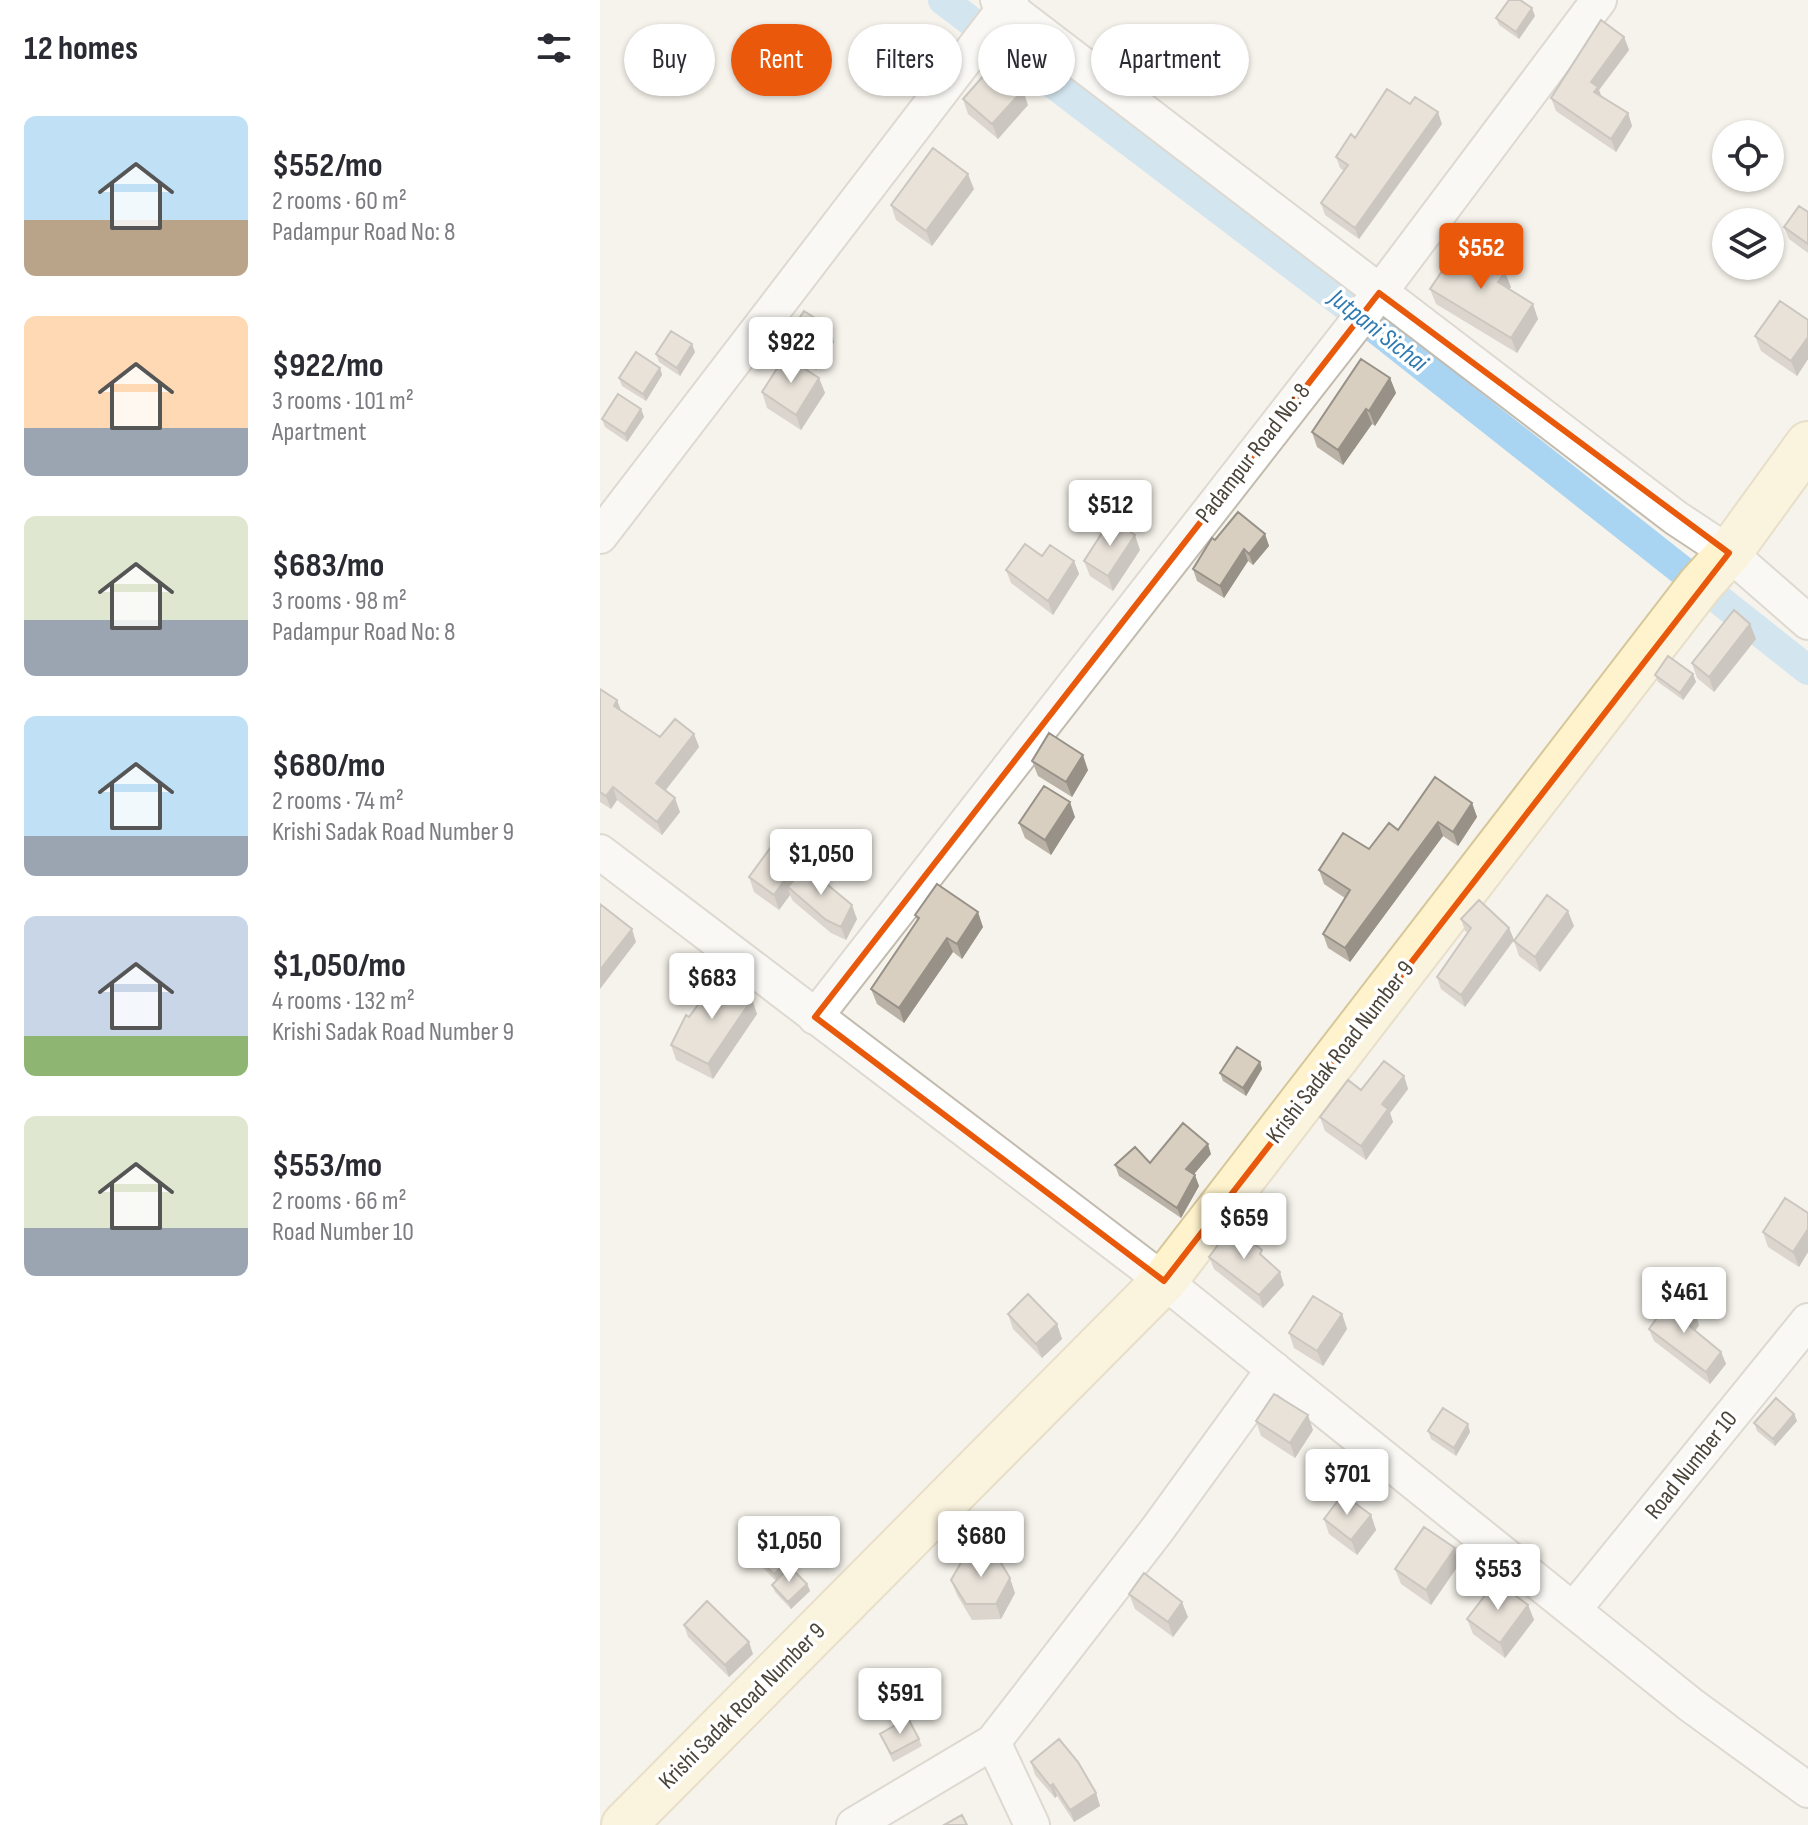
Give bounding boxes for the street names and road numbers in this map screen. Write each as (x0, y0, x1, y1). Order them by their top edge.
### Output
street label: Padampur Road No: 8 (1189, 377, 1317, 529)
street label: Krishi Sadak Road Number 9 (1260, 955, 1420, 1149)
street label: Road Number 10 (1639, 1405, 1743, 1525)
street label: Krishi Sadak Road Number 9 (653, 1617, 831, 1795)

